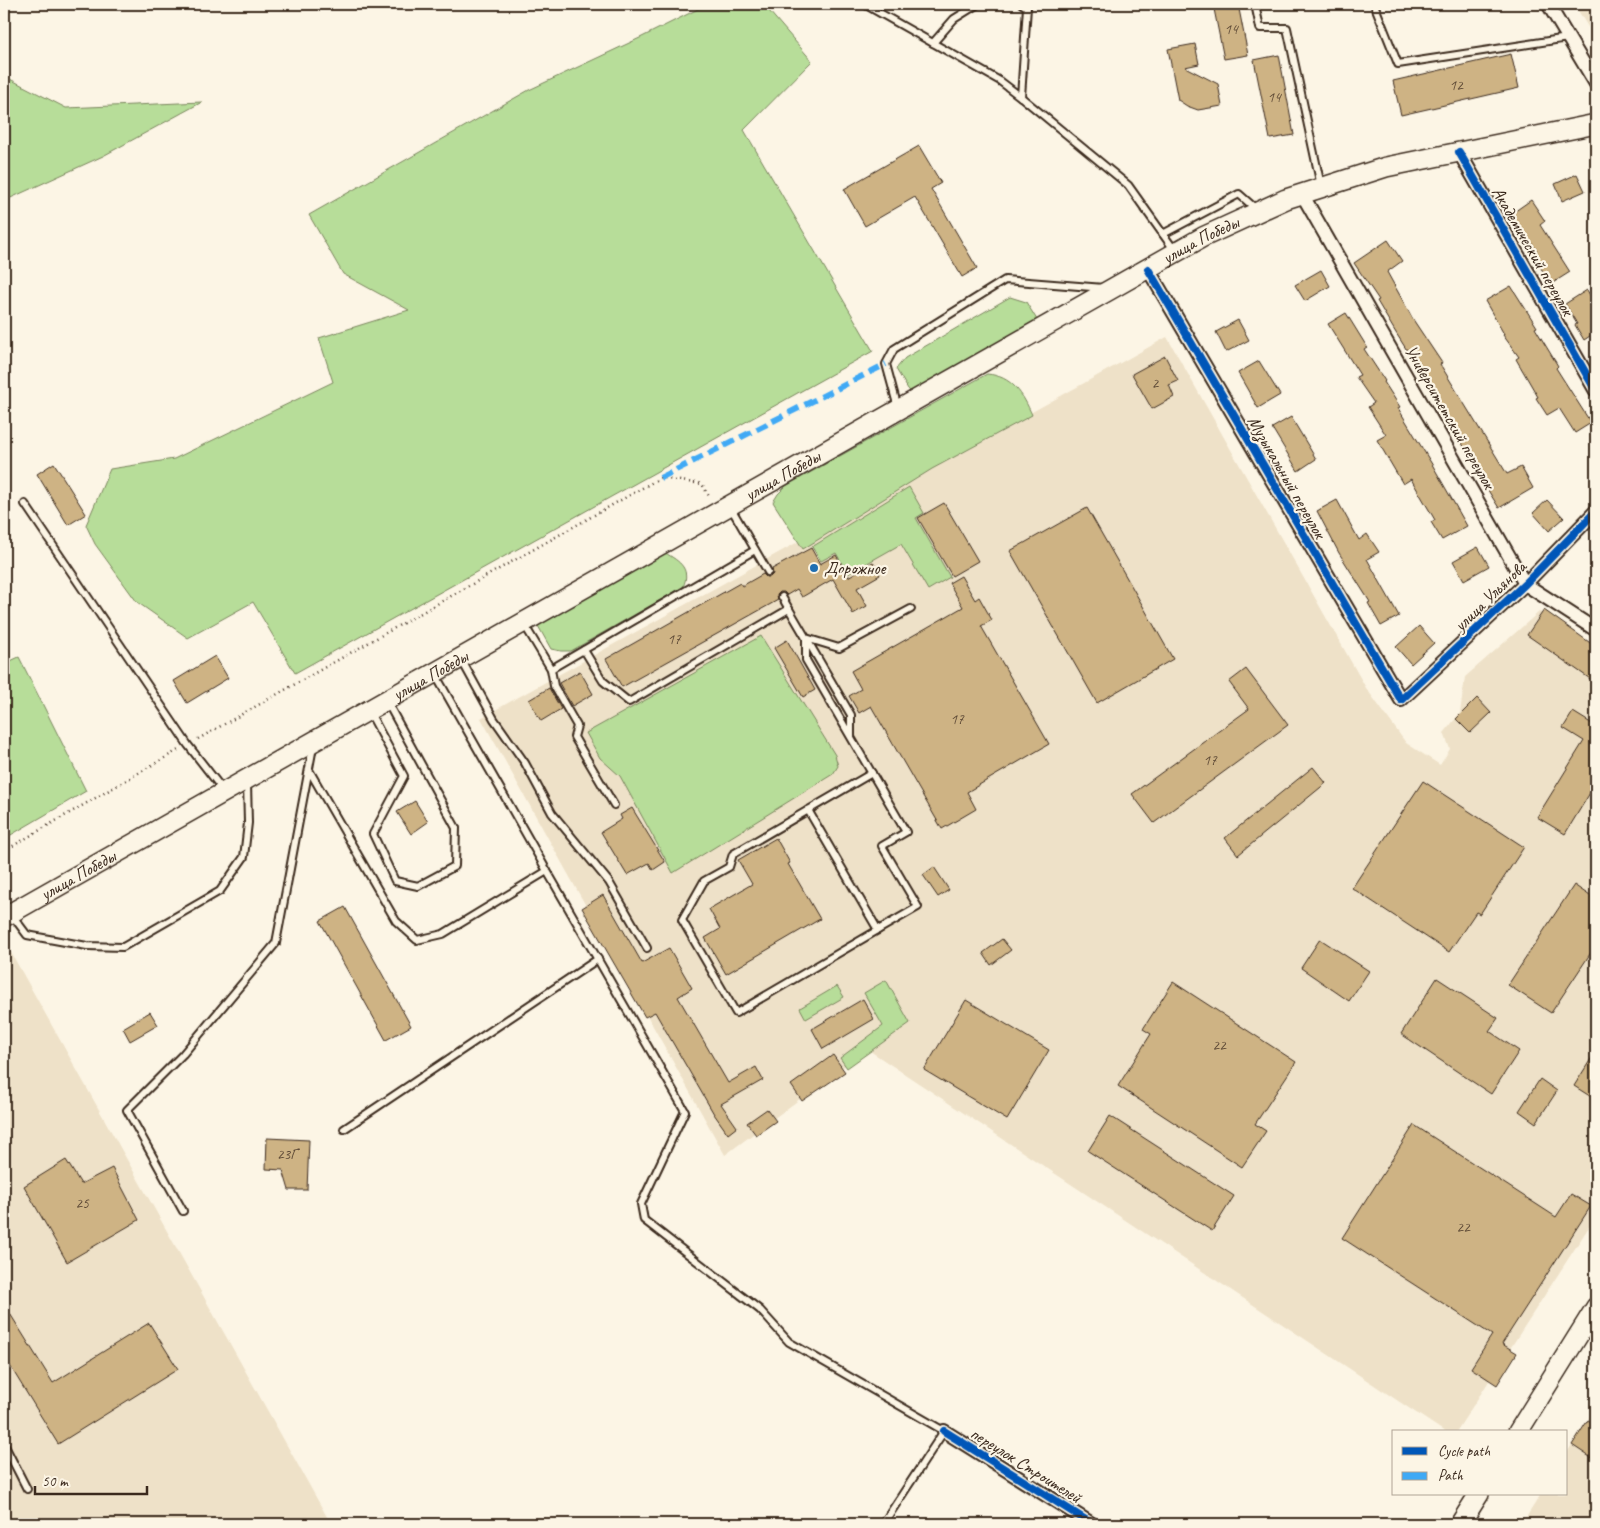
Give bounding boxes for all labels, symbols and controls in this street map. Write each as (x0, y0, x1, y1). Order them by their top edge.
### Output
house number: 14 (1224, 20, 1239, 39)
house number: 12 (1449, 76, 1464, 95)
house number: 14 (1267, 88, 1282, 107)
street label: Академический переулок (1487, 183, 1580, 321)
street label: улица Победы (1158, 210, 1244, 269)
street label: Университетский переулок (1400, 341, 1501, 495)
house number: 2 (1152, 374, 1160, 393)
street label: Музыкальный переулок (1242, 412, 1332, 545)
street label: улица Победы (740, 445, 825, 506)
street label: улица Ульянова (1449, 555, 1532, 637)
place label: Дорожное (824, 557, 887, 579)
marker: Дорожное (808, 562, 820, 574)
house number: 17 (667, 630, 682, 649)
street label: улица Победы (388, 644, 473, 706)
house number: 17 (950, 710, 965, 729)
house number: 17 (1203, 751, 1218, 770)
street label: улица Победы (35, 844, 121, 906)
house number: 22 (1212, 1036, 1227, 1055)
house number: 23Г (277, 1145, 300, 1164)
house number: 25 (75, 1194, 90, 1213)
house number: 22 (1456, 1218, 1471, 1237)
street label: переулок Строителей (966, 1422, 1087, 1509)
legend (1392, 1430, 1568, 1496)
text: Cycle path (1438, 1442, 1490, 1461)
scale bar (35, 1463, 148, 1495)
text: Path (1438, 1466, 1464, 1485)
text: 50 m (42, 1472, 69, 1491)

